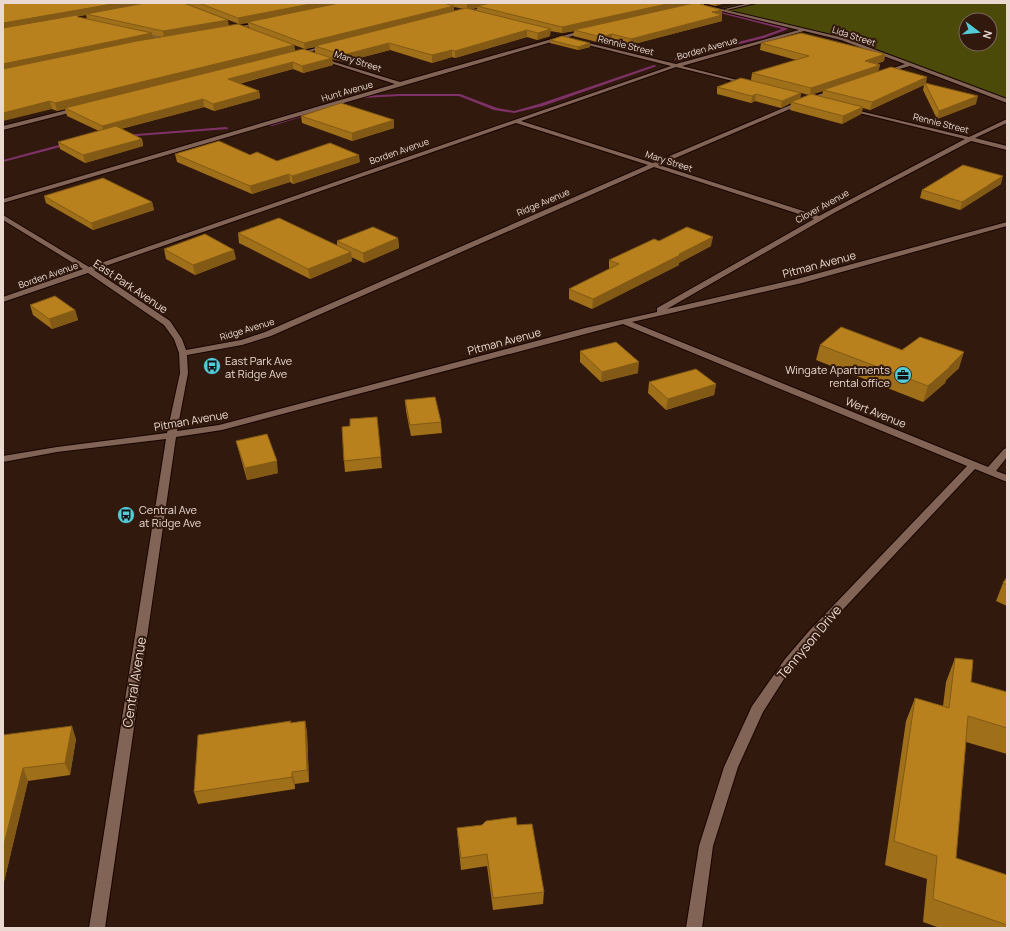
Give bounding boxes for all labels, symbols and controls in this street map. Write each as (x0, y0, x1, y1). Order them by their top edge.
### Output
north arrow (958, 12, 998, 52)
street label: Lida Street (830, 23, 878, 49)
text: N (980, 29, 996, 41)
street label: Rennie Street (597, 32, 656, 58)
street label: Borden Avenue (675, 33, 739, 63)
street label: Mary Street (333, 47, 384, 75)
street label: Hunt Avenue (320, 77, 374, 105)
street label: Rennie Street (912, 110, 971, 136)
street label: Borden Avenue (367, 135, 431, 167)
street label: Mary Street (644, 147, 695, 175)
street label: Ridge Avenue (515, 185, 571, 219)
street label: Clover Avenue (793, 186, 851, 226)
street label: Pitman Avenue (781, 247, 858, 281)
street label: East Park Avenue (91, 256, 172, 317)
street label: Borden Avenue (16, 259, 80, 291)
street label: Ridge Avenue (218, 315, 276, 343)
street label: Pitman Avenue (466, 324, 543, 358)
place label: East Park Ave at Ridge Ave (225, 353, 293, 381)
bus stop icon: East Park Ave at Ridge Ave (202, 356, 222, 376)
place label: Wingate Apartments rental office (785, 362, 891, 390)
office icon: Wingate Apartments rental office (893, 365, 913, 385)
street label: Wert Avenue (843, 393, 909, 431)
street label: Pitman Avenue (153, 406, 230, 434)
place label: Central Ave at Ridge Ave (139, 502, 202, 530)
bus stop icon: Central Ave at Ridge Ave (116, 505, 136, 525)
street label: Tennyson Drive (773, 601, 846, 683)
street label: Central Avenue (118, 635, 150, 729)

